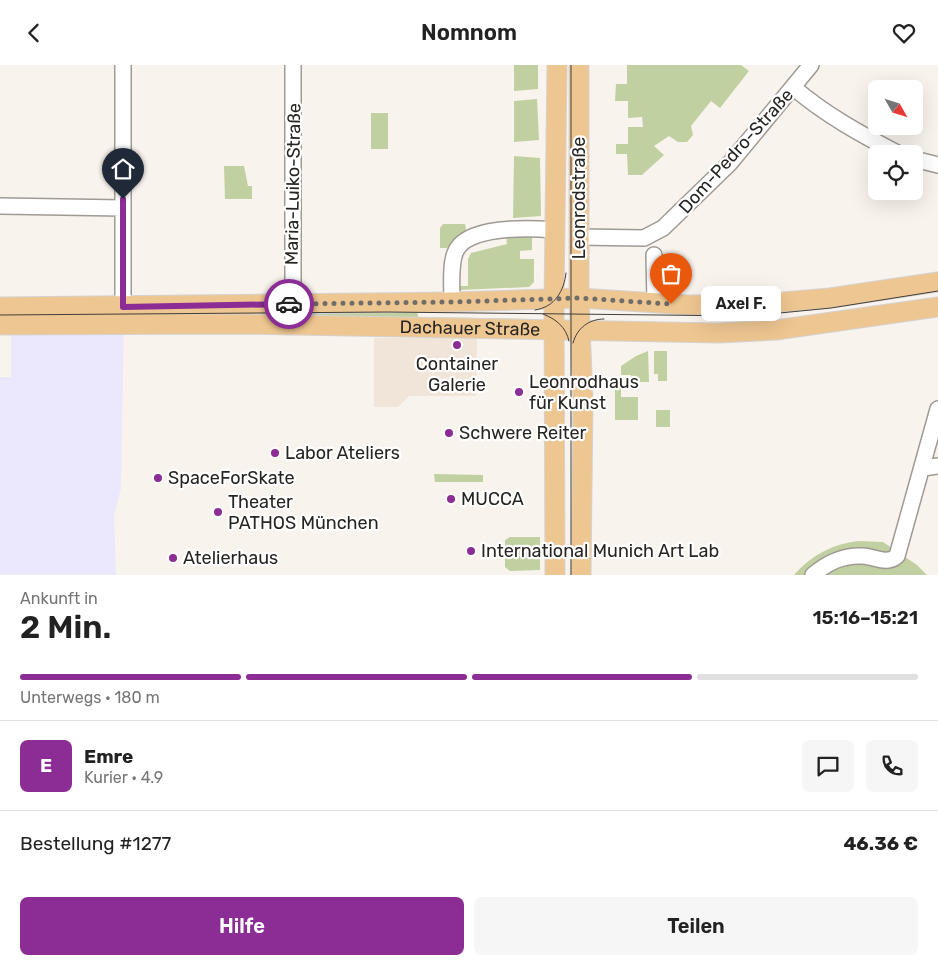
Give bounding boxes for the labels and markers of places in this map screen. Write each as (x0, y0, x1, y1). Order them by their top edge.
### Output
pin (102, 148, 144, 199)
pin (650, 253, 692, 304)
callout: Axel F. (701, 287, 781, 321)
marker: Container Galerie (451, 339, 463, 351)
place label: Container Galerie (416, 353, 498, 396)
place label: Leonrodhaus für Kunst (529, 371, 639, 414)
marker: Leonrodhaus für Kunst (513, 386, 525, 398)
place label: Schwere Reiter (459, 422, 587, 444)
marker: Schwere Reiter (443, 427, 455, 439)
place label: Labor Ateliers (285, 442, 400, 464)
marker: Labor Ateliers (269, 447, 281, 459)
place label: SpaceForSkate (168, 467, 295, 489)
marker: SpaceForSkate (152, 472, 164, 484)
place label: MUCCA (461, 488, 524, 510)
place label: Theater PATHOS München (228, 491, 379, 534)
marker: MUCCA (445, 493, 457, 505)
marker: Theater PATHOS München (212, 506, 224, 518)
place label: International Munich Art Lab (481, 540, 719, 562)
marker: International Munich Art Lab (465, 545, 477, 557)
place label: Atelierhaus (183, 547, 278, 569)
marker: Atelierhaus (167, 552, 179, 564)

